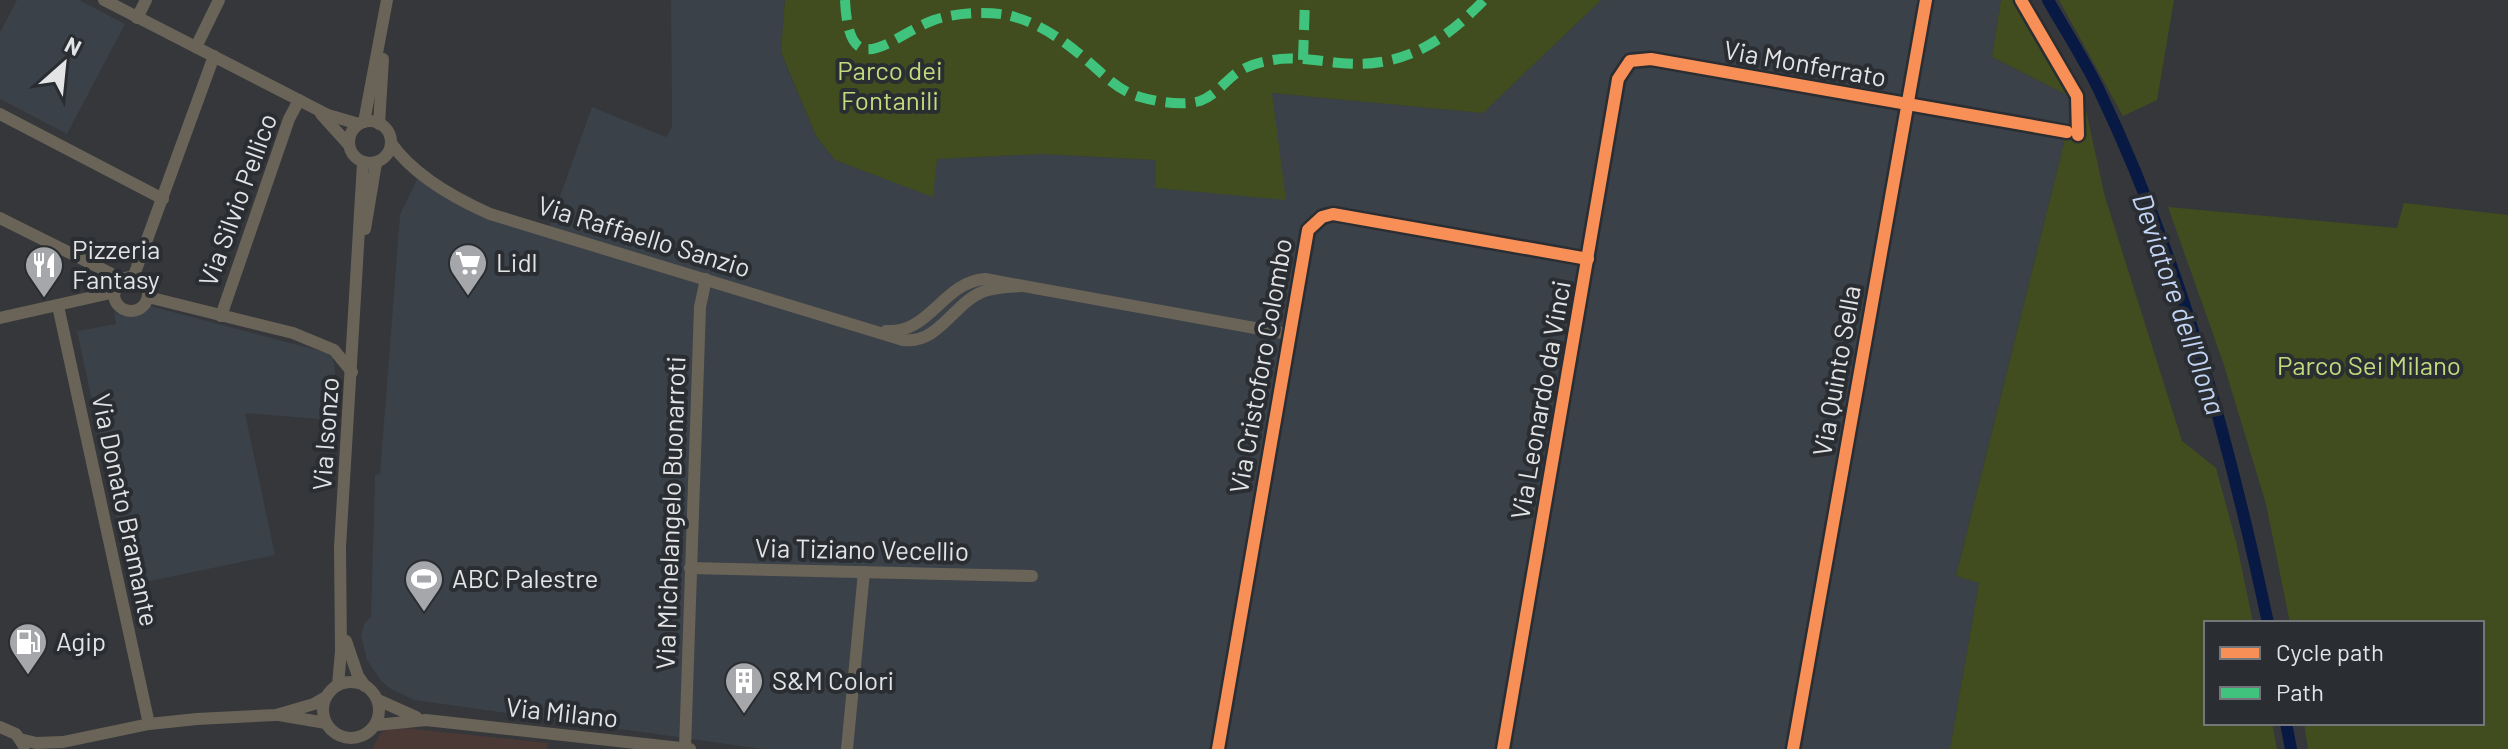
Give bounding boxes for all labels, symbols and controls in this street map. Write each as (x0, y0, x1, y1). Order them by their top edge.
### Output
north arrow (24, 24, 104, 104)
text: N (61, 30, 86, 60)
street label: Via Monferrato (1722, 33, 1889, 92)
park label: Parco dei Fontanili (837, 54, 943, 115)
street label: Via Silvio Pellico (191, 109, 282, 290)
street label: Via Raffaello Sanzio (534, 188, 755, 283)
water label: Deviatore dell'Olona (2126, 188, 2234, 419)
place label: Pizzeria Fantasy (72, 233, 160, 294)
street label: Via Cristoforo Colombo (1222, 236, 1297, 496)
supermarket icon: Lidl (447, 242, 489, 297)
restaurant icon: Pizzeria Fantasy (23, 244, 65, 299)
place label: Lidl (496, 246, 538, 277)
street label: Via Leonardo da Vinci (1503, 278, 1576, 522)
street label: Via Quinto Sella (1805, 283, 1866, 458)
park label: Parco Sei Milano (2277, 349, 2461, 380)
street label: Via Michelangelo Buonarroti (649, 356, 690, 670)
street label: Via Isonzo (305, 376, 344, 492)
street label: Via Donato Bramante (87, 391, 166, 629)
street label: Via Tiziano Vecellio (755, 531, 969, 566)
sports icon: ABC Palestre (403, 558, 445, 613)
place label: ABC Palestre (452, 562, 598, 593)
fuel station icon: Agip (7, 621, 49, 676)
legend (2204, 621, 2484, 725)
place label: Agip (56, 625, 106, 656)
text: Cycle path (2276, 637, 2384, 666)
building icon: S&M Colori (723, 660, 765, 715)
place label: S&M Colori (772, 664, 894, 695)
text: Path (2276, 677, 2324, 706)
street label: Via Milano (504, 690, 620, 733)

